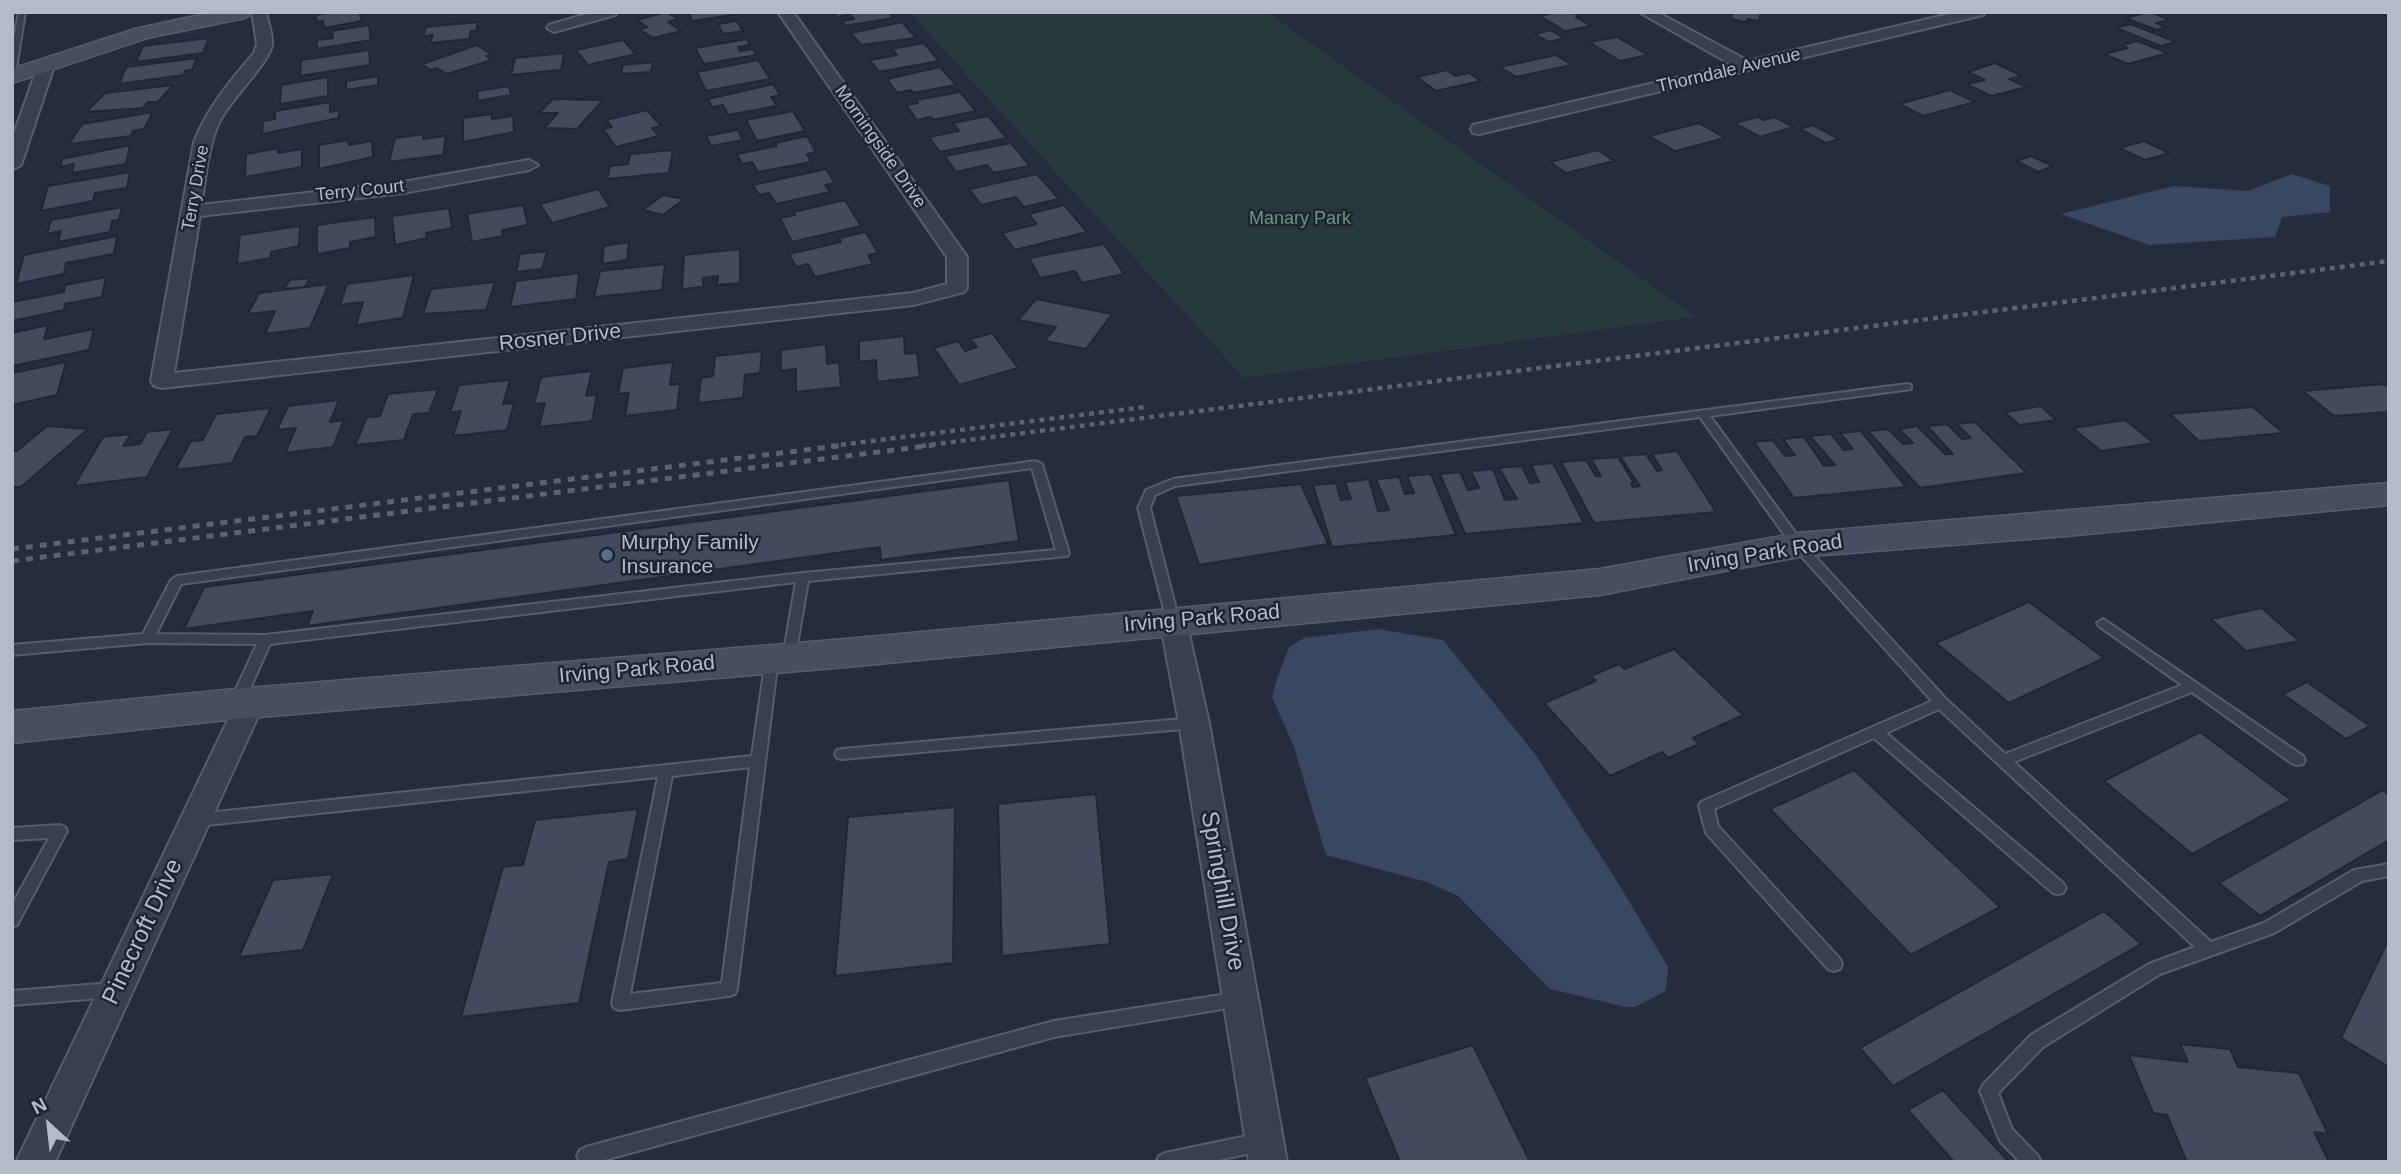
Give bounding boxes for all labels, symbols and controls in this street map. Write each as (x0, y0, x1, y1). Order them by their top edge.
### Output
street label: Thorndale Avenue (1655, 44, 1803, 98)
street label: Morningside Drive (830, 81, 930, 213)
street label: Terry Drive (178, 143, 214, 233)
street label: Terry Court (315, 176, 405, 206)
park label: Manary Park (1249, 208, 1351, 230)
street label: Rosner Drive (498, 319, 622, 357)
street label: Irving Park Road (1686, 529, 1844, 579)
place label: Murphy Family Insurance (621, 530, 759, 580)
marker: Murphy Family Insurance (599, 547, 615, 563)
street label: Irving Park Road (1123, 600, 1281, 638)
street label: Irving Park Road (558, 651, 716, 689)
street label: Springhill Drive (1194, 809, 1250, 973)
street label: Pinecroft Drive (97, 855, 189, 1009)
north arrow (14, 1090, 84, 1160)
text: N (28, 1093, 50, 1118)

